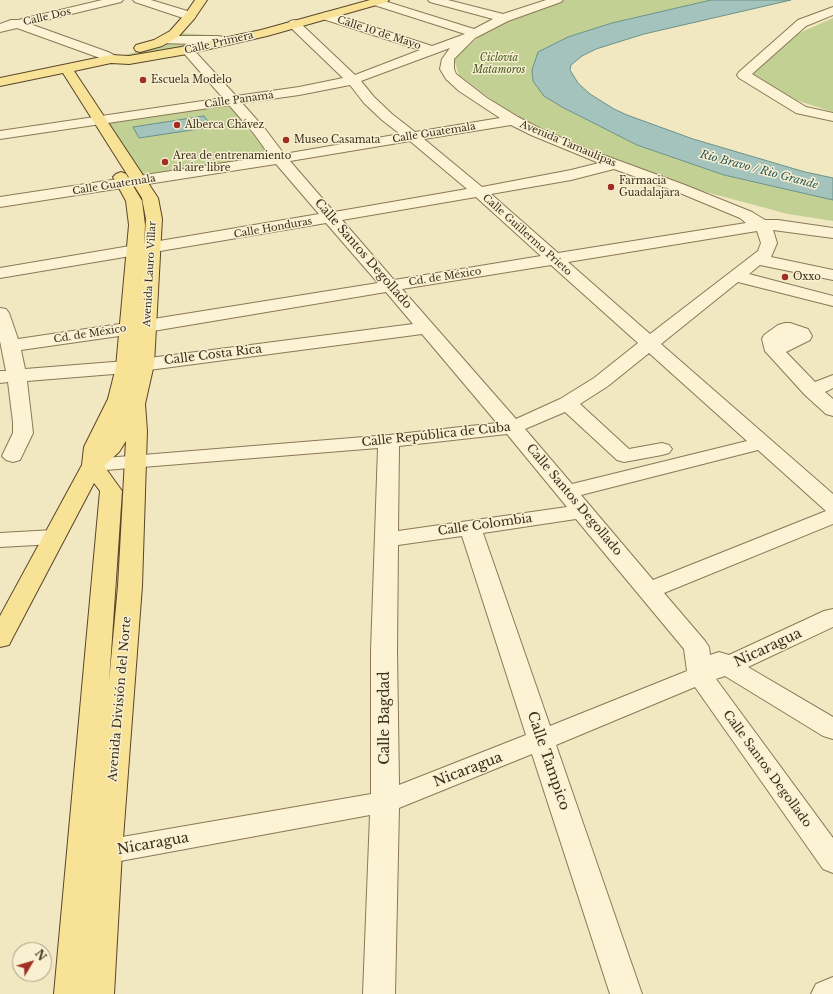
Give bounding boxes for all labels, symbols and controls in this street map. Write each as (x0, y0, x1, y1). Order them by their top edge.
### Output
street label: Calle Dos (22, 6, 72, 28)
street label: Calle 10 de Mayo (336, 14, 422, 52)
street label: Calle Primera (183, 29, 255, 57)
park label: Ciclovía Matamoros (473, 52, 525, 76)
place label: Escuela Modelo (151, 74, 232, 86)
marker: Escuela Modelo (138, 75, 148, 85)
street label: Calle Panamá (204, 89, 274, 111)
street label: Avenida Tamaulipas (518, 118, 618, 170)
place label: Alberca Chávez (185, 119, 264, 131)
marker: Alberca Chávez (172, 120, 182, 130)
street label: Calle Guatemala (391, 120, 477, 146)
place label: Museo Casamata (294, 134, 380, 146)
marker: Museo Casamata (281, 135, 291, 145)
water label: Río Bravo / Rio Grande (699, 148, 819, 192)
place label: Area de entrenamiento al aire libre (173, 150, 291, 174)
marker: Area de entrenamiento al aire libre (160, 157, 170, 167)
street label: Calle Guatemala (71, 172, 157, 198)
place label: Farmacia Guadalajara (619, 175, 680, 198)
marker: Farmacia Guadalajara (606, 182, 616, 192)
street label: Calle Guillermo Prieto (480, 192, 574, 278)
street label: Calle Santos Degollado (311, 196, 415, 312)
street label: Calle Honduras (233, 215, 313, 241)
street label: Avenida Lauro Villar (141, 221, 159, 327)
street label: Cd. de México (408, 265, 482, 289)
place label: Oxxo (793, 271, 821, 283)
marker: Oxxo (780, 272, 790, 282)
street label: Cd. de México (53, 322, 127, 346)
street label: Calle Costa Rica (163, 342, 263, 368)
street label: Calle República de Cuba (361, 420, 511, 450)
street label: Calle Santos Degollado (523, 441, 625, 559)
street label: Calle Colombia (437, 511, 533, 539)
street label: Avenida División del Norte (106, 616, 134, 782)
street label: Nicaragua (732, 625, 804, 671)
street label: Calle Bagdad (377, 671, 393, 765)
street label: Calle Santos Degollado (720, 708, 814, 830)
street label: Calle Tampico (523, 709, 573, 813)
street label: Nicaragua (431, 749, 505, 791)
street label: Nicaragua (116, 829, 190, 859)
north arrow (12, 942, 52, 982)
text: N (32, 947, 49, 964)

